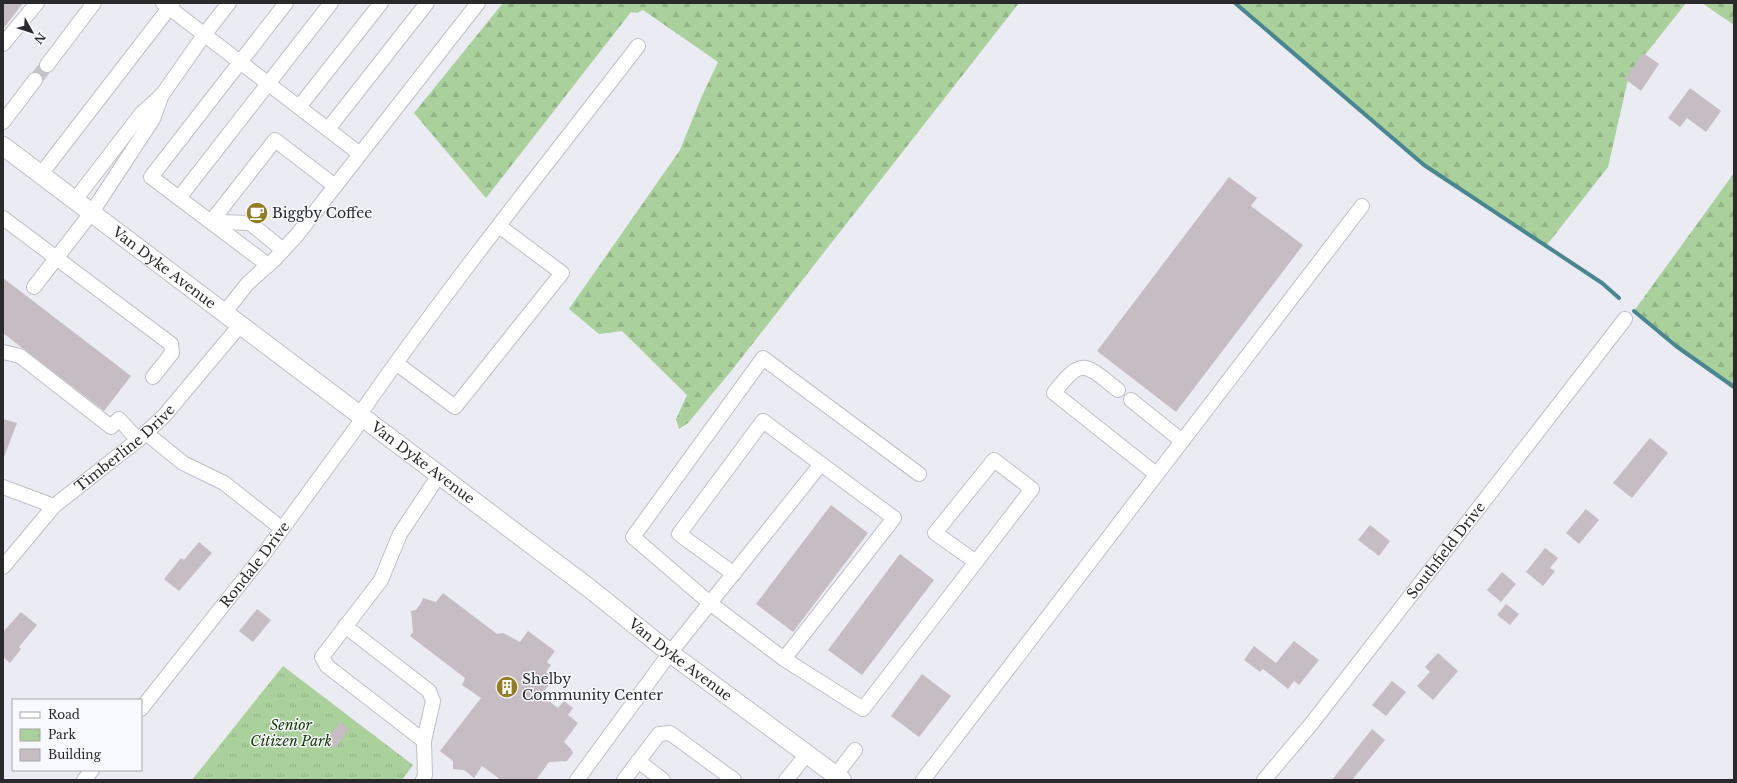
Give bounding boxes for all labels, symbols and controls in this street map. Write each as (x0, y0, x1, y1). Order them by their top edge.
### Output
north arrow (12, 12, 52, 52)
text: N (31, 30, 48, 47)
cafe icon: Biggby Coffee (244, 200, 270, 226)
place label: Biggby Coffee (272, 204, 372, 222)
street label: Van Dyke Avenue (108, 222, 220, 313)
street label: Timberline Drive (71, 401, 179, 495)
street label: Van Dyke Avenue (367, 417, 478, 508)
street label: Southfield Drive (1403, 498, 1489, 602)
street label: Rondale Drive (216, 518, 293, 611)
street label: Van Dyke Avenue (624, 614, 736, 705)
place label: Shelby Community Center (522, 670, 663, 704)
building icon: Shelby Community Center (494, 674, 520, 700)
legend (12, 699, 142, 771)
text: Road (48, 707, 80, 722)
park label: Senior Citizen Park (250, 716, 332, 750)
text: Park (48, 727, 76, 742)
text: Building (48, 747, 102, 762)

